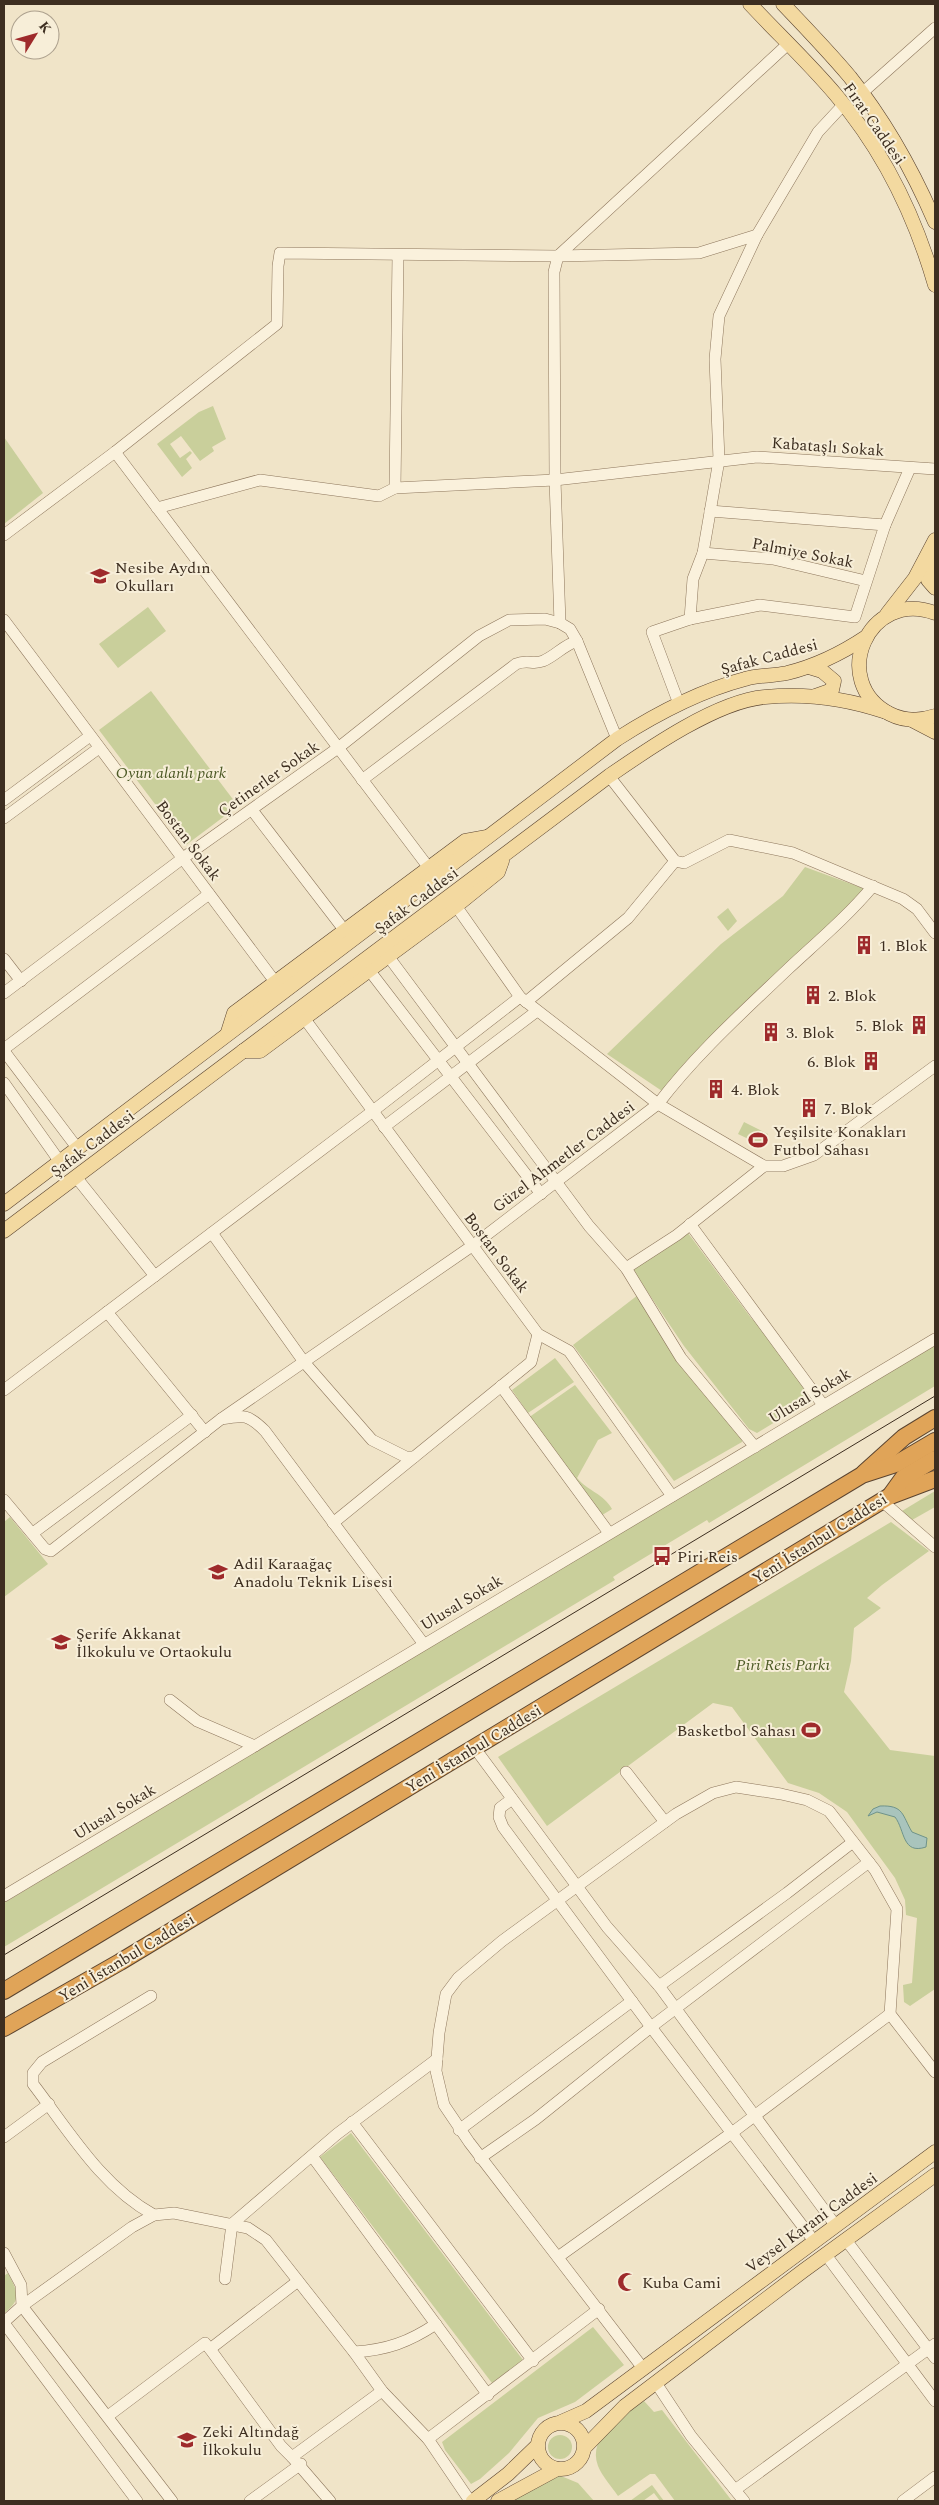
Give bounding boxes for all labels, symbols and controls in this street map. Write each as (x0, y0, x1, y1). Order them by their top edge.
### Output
north arrow (10, 10, 60, 60)
text: K (33, 17, 57, 38)
street label: Fırat Caddesi (837, 78, 911, 170)
street label: Kabataşlı Sokak (771, 431, 885, 463)
street label: Palmiye Sokak (750, 531, 856, 575)
place label: Nesibe Aydın Okulları (115, 556, 211, 598)
school or university icon: Nesibe Aydın Okulları (89, 565, 111, 587)
street label: Şafak Caddesi (718, 632, 820, 681)
street label: Çetinerler Sokak (213, 735, 324, 823)
park label: Oyun alanlı park (116, 761, 227, 785)
street label: Bostan Sokak (150, 795, 227, 886)
street label: Şafak Caddesi (370, 861, 464, 940)
building icon: 1. Blok (853, 934, 875, 956)
place label: 1. Blok (879, 934, 928, 958)
building icon: 2. Blok (802, 984, 824, 1006)
place label: 2. Blok (828, 984, 877, 1008)
place label: 5. Blok (855, 1014, 904, 1038)
building icon: 5. Blok (908, 1014, 930, 1036)
building icon: 3. Blok (760, 1021, 782, 1043)
place label: 3. Blok (786, 1021, 835, 1045)
place label: 6. Blok (807, 1050, 856, 1074)
building icon: 6. Blok (860, 1050, 882, 1072)
building icon: 4. Blok (705, 1078, 727, 1100)
place label: 4. Blok (731, 1078, 780, 1102)
street label: Güzel Ahmetler Caddesi (487, 1095, 640, 1219)
building icon: 7. Blok (798, 1097, 820, 1119)
place label: 7. Blok (824, 1097, 873, 1121)
street label: Şafak Caddesi (46, 1104, 140, 1183)
place label: Yeşilsite Konakları Futbol Sahası (773, 1120, 907, 1162)
sports icon: Yeşilsite Konakları Futbol Sahası (747, 1129, 769, 1151)
street label: Bostan Sokak (458, 1207, 535, 1298)
street label: Ulusal Sokak (764, 1362, 855, 1430)
street label: Yeni İstanbul Caddesi (747, 1487, 892, 1590)
bus stop icon: Piri Reis (651, 1545, 673, 1567)
place label: Piri Reis (677, 1545, 738, 1569)
place label: Adil Karaağaç Anadolu Teknik Lisesi (233, 1552, 393, 1594)
school or university icon: Adil Karaağaç Anadolu Teknik Lisesi (207, 1561, 229, 1583)
street label: Ulusal Sokak (416, 1569, 507, 1637)
place label: Şerife Akkanat İlkokulu ve Ortaokulu (76, 1622, 232, 1664)
school or university icon: Şerife Akkanat İlkokulu ve Ortaokulu (50, 1631, 72, 1653)
park label: Piri Reis Parkı (736, 1653, 831, 1677)
street label: Yeni İstanbul Caddesi (401, 1698, 546, 1799)
place label: Basketbol Sahası (677, 1719, 796, 1743)
sports icon: Basketbol Sahası (800, 1719, 822, 1741)
street label: Ulusal Sokak (69, 1778, 160, 1846)
street label: Yeni İstanbul Caddesi (54, 1907, 199, 2008)
street label: Veysel Karani Caddesi (740, 2167, 883, 2279)
mosque icon: Kuba Cami (616, 2271, 638, 2293)
place label: Kuba Cami (642, 2271, 721, 2295)
place label: Zeki Altındağ İlkokulu (202, 2420, 299, 2462)
school or university icon: Zeki Altındağ İlkokulu (176, 2429, 198, 2451)

